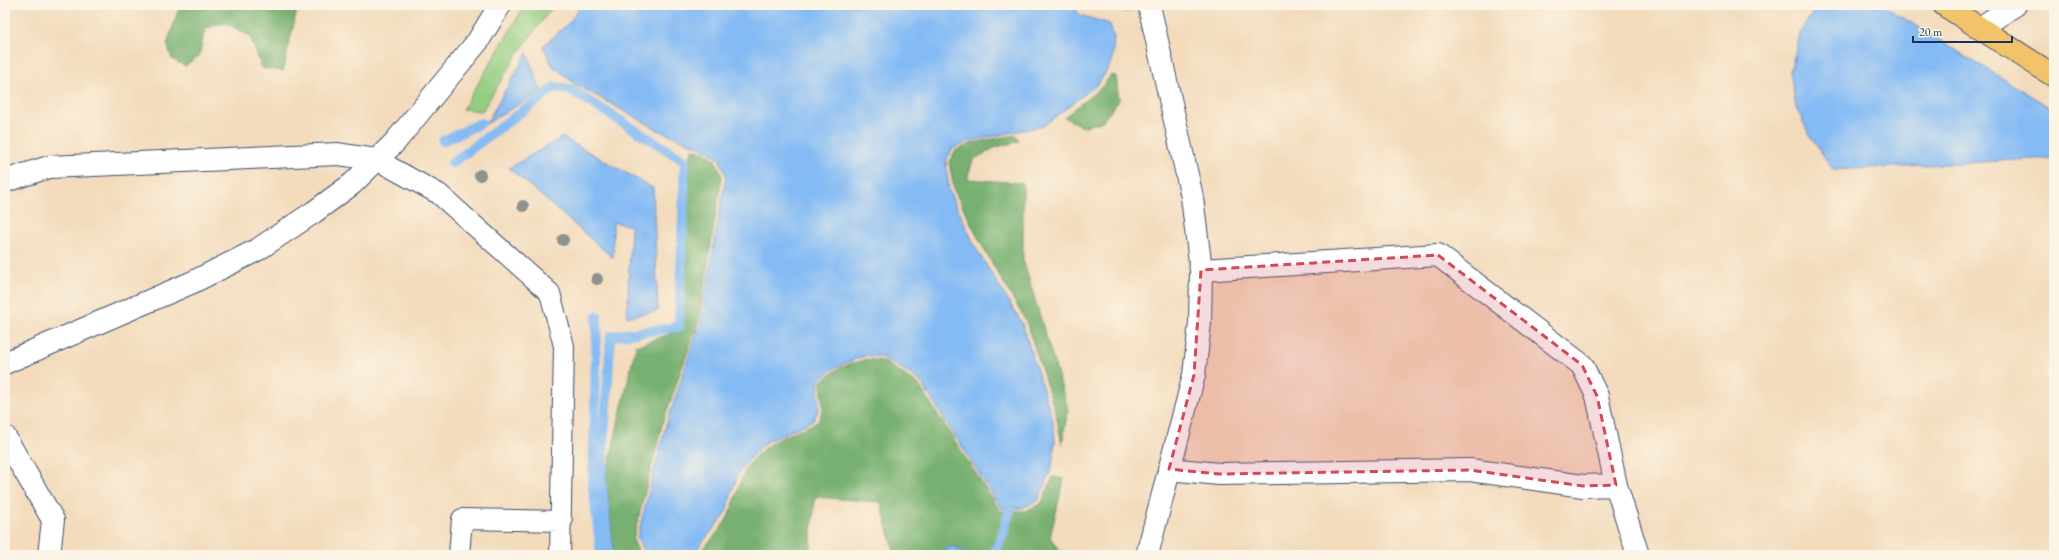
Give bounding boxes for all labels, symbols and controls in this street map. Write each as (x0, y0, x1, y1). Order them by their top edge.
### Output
scale bar (1913, 18, 2012, 44)
text: 20 m (1919, 24, 1943, 40)

